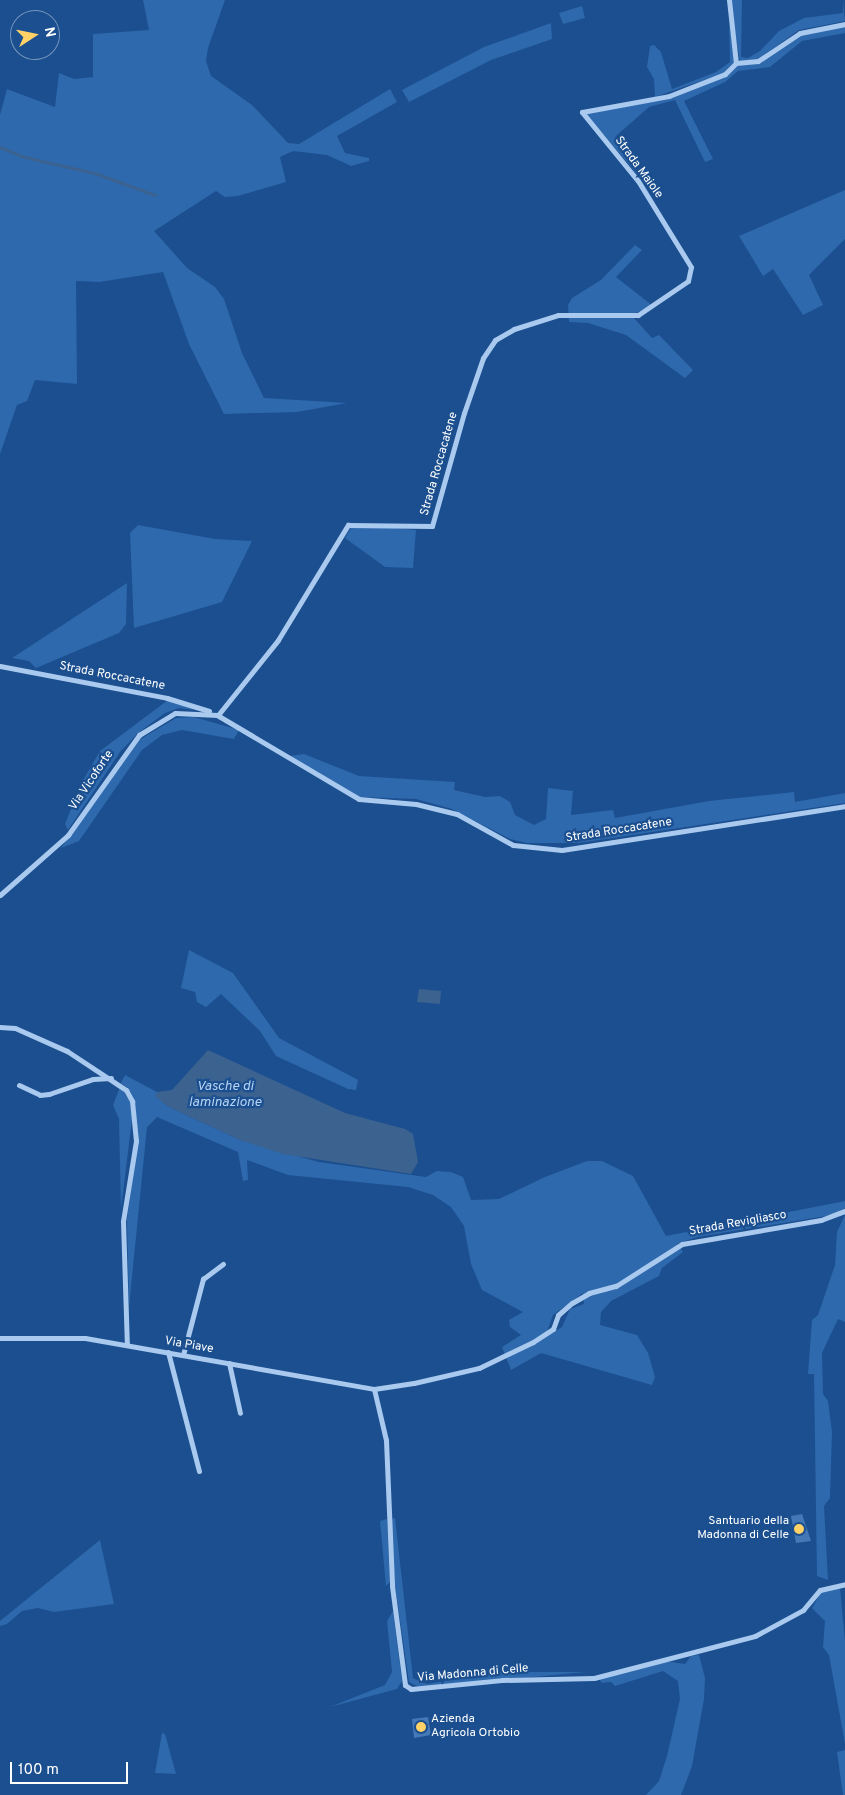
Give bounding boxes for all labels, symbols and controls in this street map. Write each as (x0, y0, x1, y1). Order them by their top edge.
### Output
north arrow (10, 10, 60, 60)
text: N (40, 26, 59, 39)
street label: Strada Maiole (611, 134, 665, 202)
street label: Strada Roccacatene (418, 410, 462, 518)
street label: Strada Roccacatene (58, 660, 166, 694)
street label: Via Vicoforte (67, 748, 117, 814)
street label: Strada Roccacatene (565, 815, 673, 847)
water label: Vasche di laminazione (188, 1079, 262, 1112)
street label: Strada Revigliasco (688, 1208, 788, 1240)
street label: Via Piave (163, 1335, 215, 1357)
place label: Santuario della Madonna di Celle (697, 1515, 789, 1543)
marker: Santuario della Madonna di Celle (793, 1523, 805, 1535)
street label: Via Madonna di Celle (417, 1662, 529, 1686)
place label: Azienda Agricola Ortobio (431, 1713, 520, 1741)
marker: Azienda Agricola Ortobio (415, 1721, 427, 1733)
scale bar (12, 1752, 130, 1784)
text: 100 m (18, 1761, 59, 1780)

